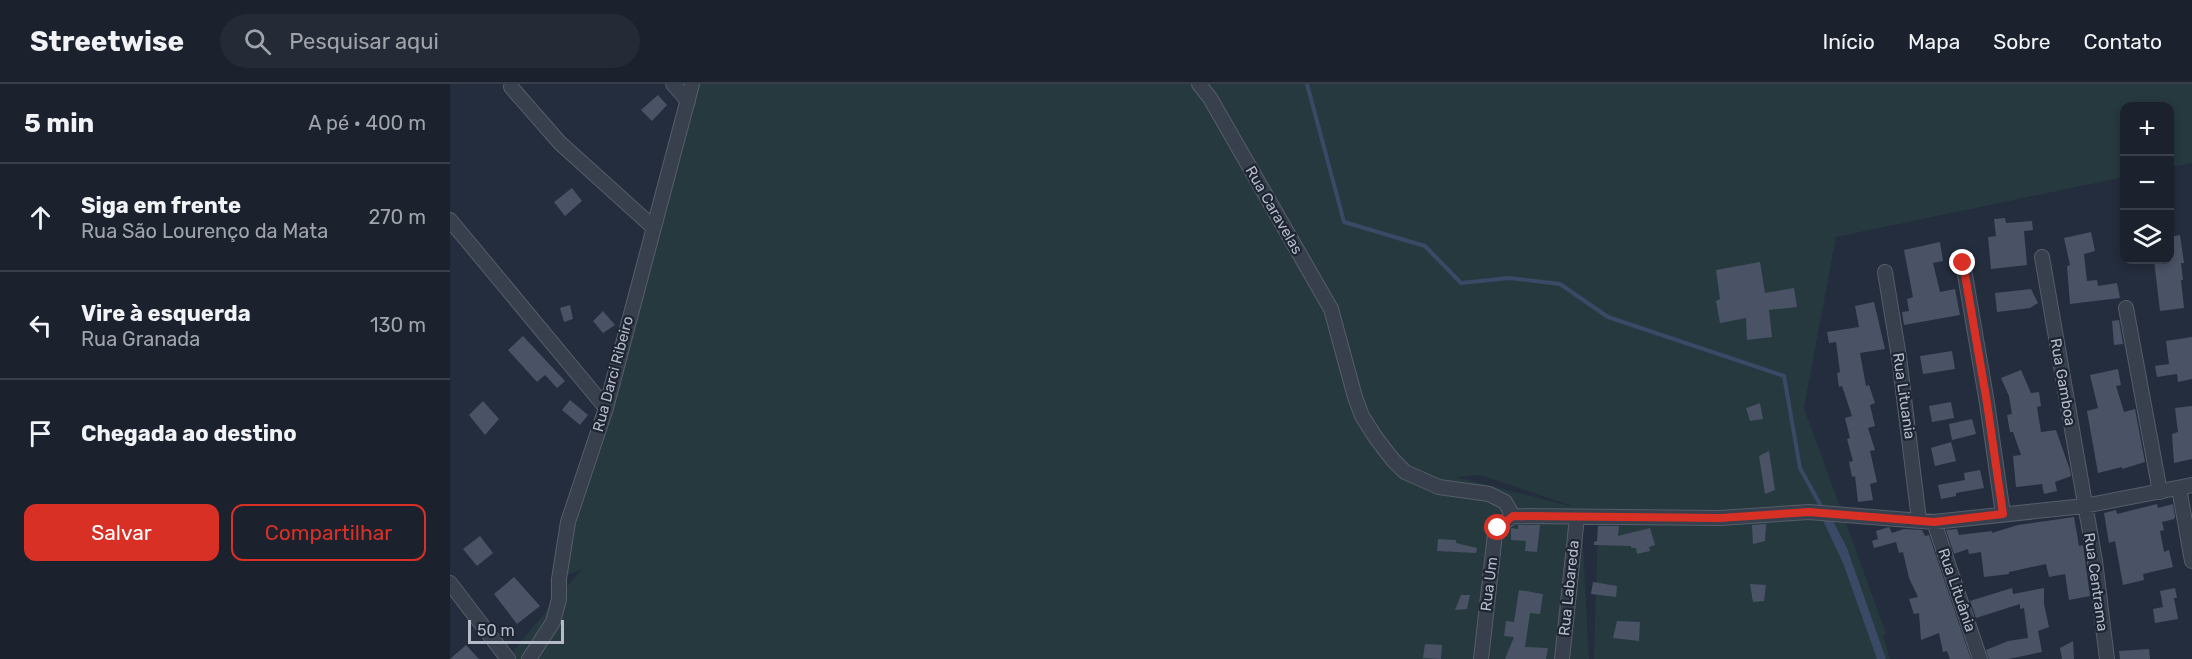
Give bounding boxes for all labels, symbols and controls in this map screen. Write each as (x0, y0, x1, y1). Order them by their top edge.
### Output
search box (220, 14, 640, 68)
text: Streetwise (30, 25, 184, 58)
icon: search (241, 25, 274, 58)
text: Pesquisar aqui (289, 28, 439, 55)
text: Início (1823, 29, 1875, 54)
text: Mapa (1908, 29, 1960, 54)
text: Sobre (1993, 29, 2050, 54)
text: Contato (2083, 29, 2162, 54)
map controls (2120, 102, 2174, 264)
button: + (2120, 102, 2174, 156)
text: 5 min (24, 108, 94, 139)
text: A pé · 400 m (308, 111, 426, 135)
button: − (2120, 156, 2174, 210)
street label: Rua Caravelas (1242, 163, 1307, 258)
text: Siga em frente (81, 192, 241, 219)
icon: ahead (24, 201, 57, 234)
text: 270 m (369, 205, 426, 229)
button: layers (2120, 210, 2174, 264)
text: Rua São Lourenço da Mata (81, 219, 328, 243)
route end (1949, 249, 1975, 275)
text: Vire à esquerda (81, 300, 251, 327)
icon: left (24, 309, 57, 342)
text: 130 m (370, 313, 426, 337)
street label: Rua Darci Ribeiro (589, 314, 637, 434)
text: Rua Granada (81, 327, 200, 351)
street label: Rua Gamboa (2046, 337, 2080, 427)
street label: Rua Lituania (1889, 352, 1919, 440)
icon: arrive (24, 417, 57, 450)
text: Chegada ao destino (81, 420, 297, 447)
button: Salvar (24, 504, 219, 561)
button: Compartilhar (231, 504, 426, 561)
route start (1484, 514, 1510, 540)
street label: Rua Centrama (2080, 531, 2112, 633)
street label: Rua Labareda (1555, 539, 1583, 637)
street label: Rua Lituânia (1934, 546, 1980, 634)
street label: Rua Um (1477, 556, 1501, 612)
scale bar (468, 617, 564, 644)
text: 50 m (477, 621, 515, 640)

